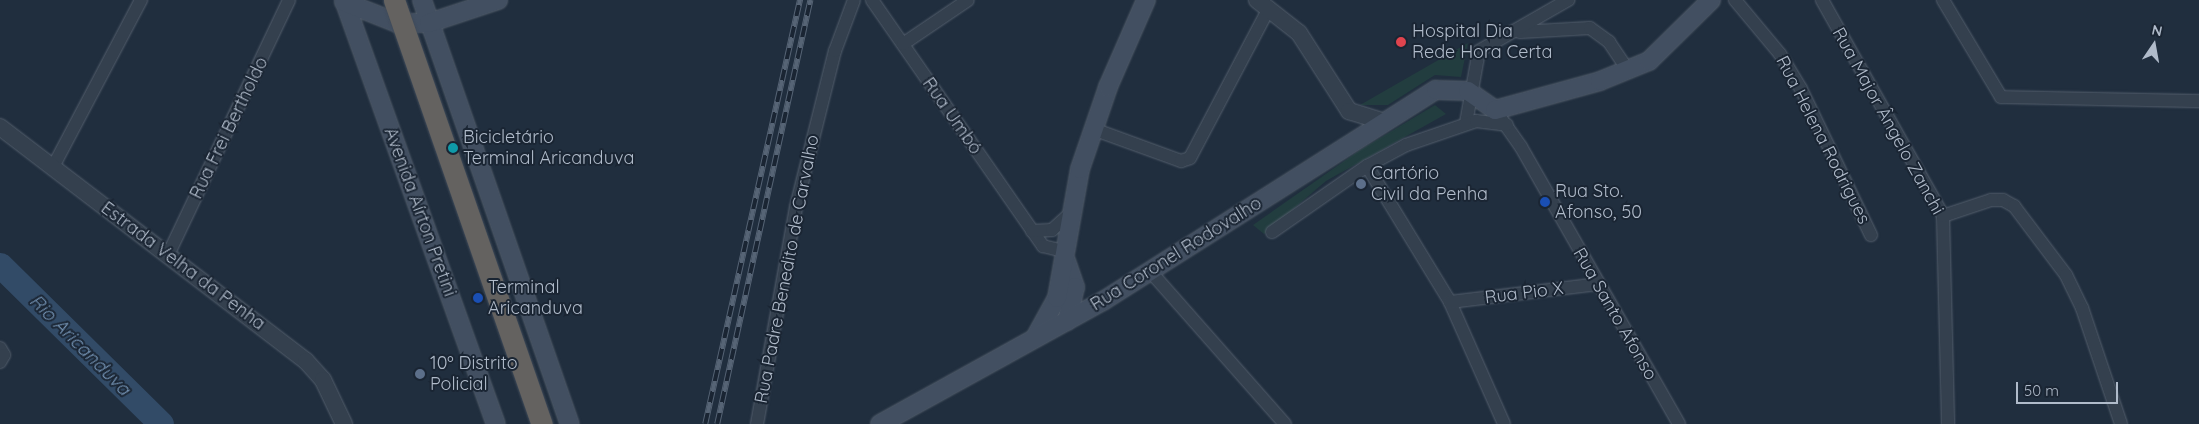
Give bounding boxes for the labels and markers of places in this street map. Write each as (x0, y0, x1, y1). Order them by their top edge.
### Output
place label: Hospital Dia Rede Hora Certa (1412, 21, 1552, 64)
marker: Hospital Dia Rede Hora Certa (1394, 35, 1408, 49)
place label: Bicicletário Terminal Aricanduva (463, 127, 634, 170)
marker: Bicicletário Terminal Aricanduva (447, 142, 459, 154)
place label: Cartório Civil da Penha (1371, 163, 1488, 205)
marker: Cartório Civil da Penha (1355, 178, 1367, 190)
place label: Rua Sto. Afonso, 50 (1555, 181, 1642, 223)
marker: Rua Sto. Afonso, 50 (1539, 196, 1551, 208)
place label: Terminal Aricanduva (488, 277, 583, 320)
marker: Terminal Aricanduva (472, 292, 484, 304)
place label: 10º Distrito Policial (430, 353, 518, 396)
marker: 10º Distrito Policial (414, 368, 426, 380)

